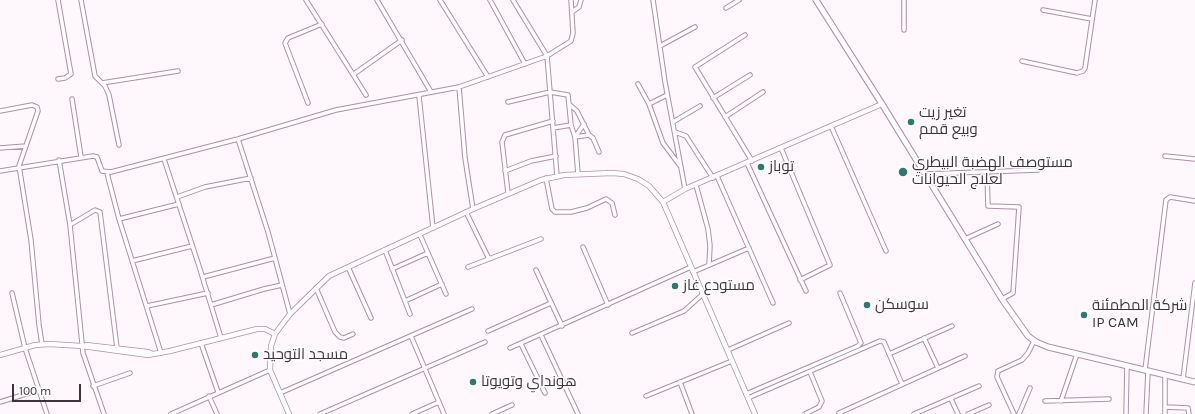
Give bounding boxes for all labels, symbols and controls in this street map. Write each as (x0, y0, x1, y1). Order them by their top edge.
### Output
place label: تغير زيت وبيع قمم (919, 104, 978, 139)
marker: تغير زيت وبيع قمم (906, 117, 916, 127)
place label: مستوصف الهضبة البيطري لعلاج الحيوانات (912, 154, 1073, 189)
place label: توباز (769, 158, 794, 176)
marker: توباز (756, 162, 766, 172)
marker: مستوصف الهضبة البيطري لعلاج الحيوانات (897, 166, 909, 178)
place label: مستودع غاز (683, 277, 755, 295)
marker: مستودع غاز (670, 281, 680, 291)
place label: سوسكن (875, 296, 929, 314)
place label: شركة المطمئنة IP CAM (1092, 297, 1187, 332)
marker: سوسكن (862, 300, 872, 310)
marker: شركة المطمئنة IP CAM (1079, 310, 1089, 320)
place label: مسجد التوحيد (263, 346, 348, 364)
marker: مسجد التوحيد (250, 350, 260, 360)
place label: هونداي وتويوتا (481, 373, 577, 391)
scale bar (14, 376, 83, 402)
marker: هونداي وتويوتا (468, 377, 478, 387)
text: 100 m (19, 384, 51, 398)

